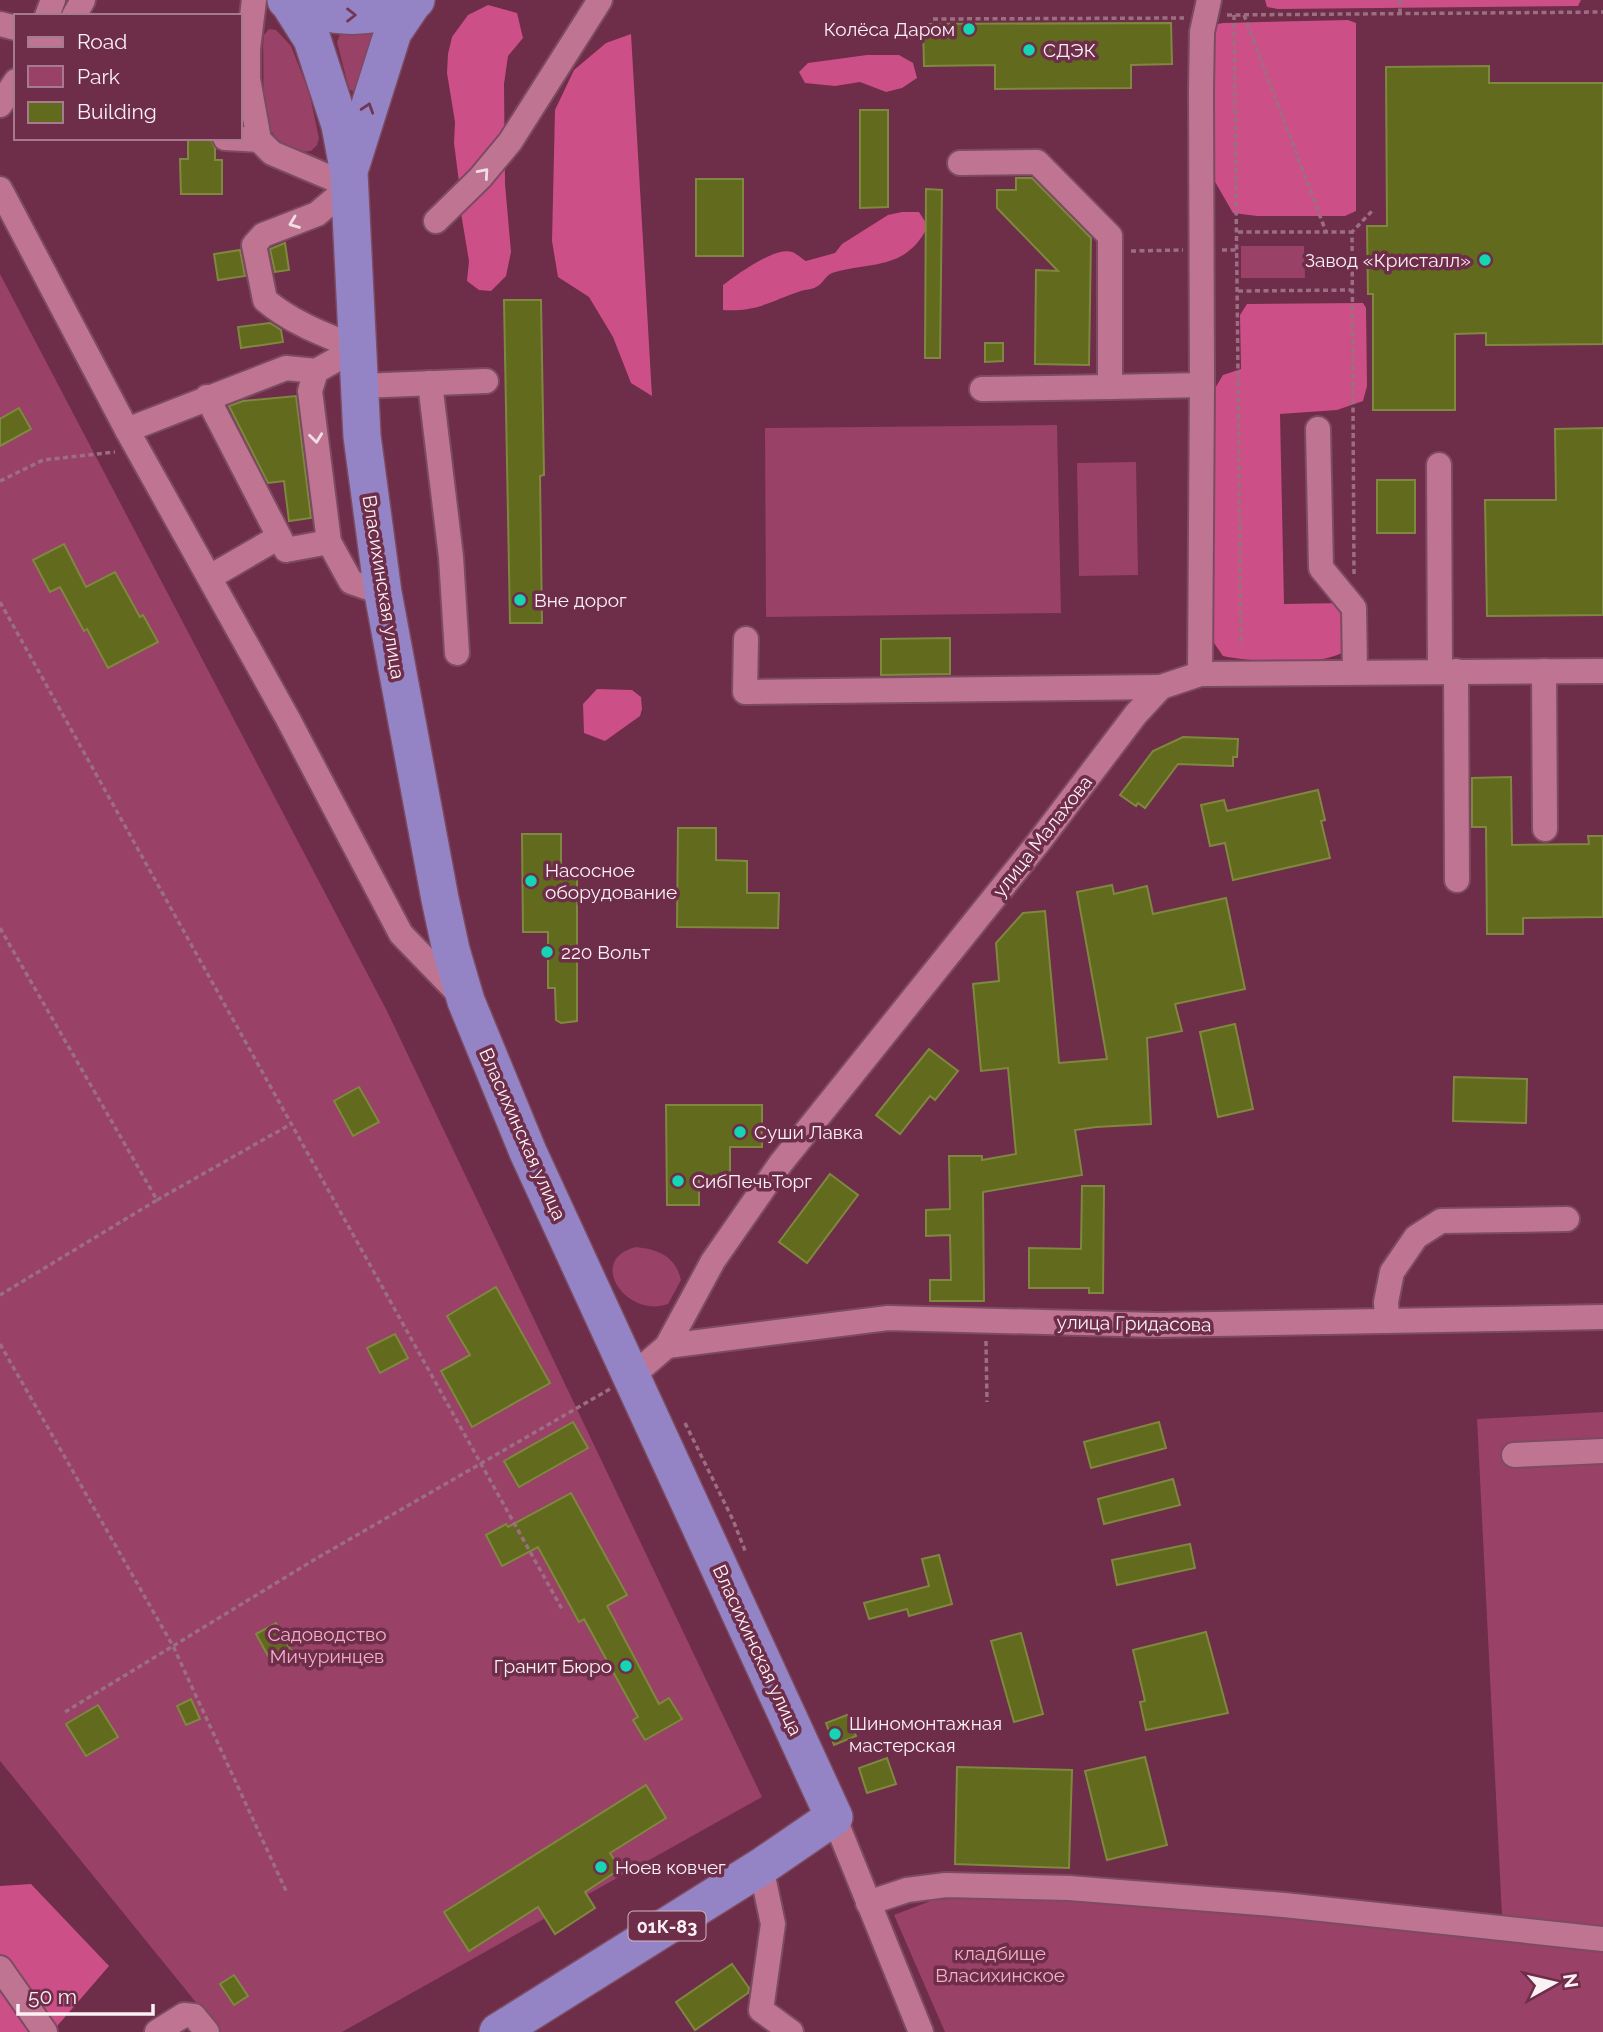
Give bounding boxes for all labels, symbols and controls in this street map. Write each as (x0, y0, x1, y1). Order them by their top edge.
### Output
one-way arrow (347, 7, 357, 23)
legend (14, 14, 242, 140)
place label: Колёса Даром (824, 18, 955, 40)
marker: Колёса Даром (961, 21, 977, 37)
text: Road (77, 29, 127, 54)
place label: СДЭК (1043, 39, 1096, 61)
marker: СДЭК (1021, 42, 1037, 58)
text: Park (77, 64, 120, 89)
text: Building (77, 99, 157, 124)
one-way arrow (360, 102, 374, 114)
one-way arrow (476, 168, 488, 181)
one-way arrow (288, 215, 300, 229)
place label: Завод «Кристалл» (1305, 249, 1471, 271)
marker: Завод «Кристалл» (1477, 252, 1493, 268)
one-way arrow (309, 433, 324, 444)
street label: Власихинская улица (359, 493, 409, 681)
place label: Вне дорог (534, 589, 627, 611)
marker: Вне дорог (512, 592, 528, 608)
street label: улица Малахова (988, 771, 1096, 901)
place label: Насосное оборудование (545, 859, 677, 903)
marker: Насосное оборудование (523, 873, 539, 889)
place label: 220 Вольт (561, 941, 650, 963)
marker: 220 Вольт (539, 944, 555, 960)
street label: Власихинская улица (475, 1045, 571, 1223)
place label: Суши Лавка (754, 1121, 863, 1143)
marker: Суши Лавка (732, 1124, 748, 1140)
place label: СибПечьТорг (692, 1170, 812, 1192)
marker: СибПечьТорг (670, 1173, 686, 1189)
street label: улица Гридасова (1056, 1311, 1212, 1335)
street label: Власихинская улица (709, 1561, 807, 1739)
park label: Садоводство Мичуринцев (267, 1623, 387, 1667)
place label: Гранит Бюро (494, 1655, 612, 1677)
marker: Гранит Бюро (618, 1658, 634, 1674)
place label: Шиномонтажная мастерская (849, 1712, 1002, 1756)
marker: Шиномонтажная мастерская (827, 1726, 843, 1742)
place label: Ноев ковчег (615, 1856, 726, 1878)
marker: Ноев ковчег (593, 1859, 609, 1875)
road number: 01К-83 (628, 1912, 706, 1940)
park label: кладбище Власихинское (935, 1942, 1065, 1986)
north arrow (1519, 1948, 1589, 2018)
scale bar (18, 1972, 152, 2016)
text: N (1559, 1972, 1583, 1989)
text: 50 m (28, 1984, 77, 2009)

